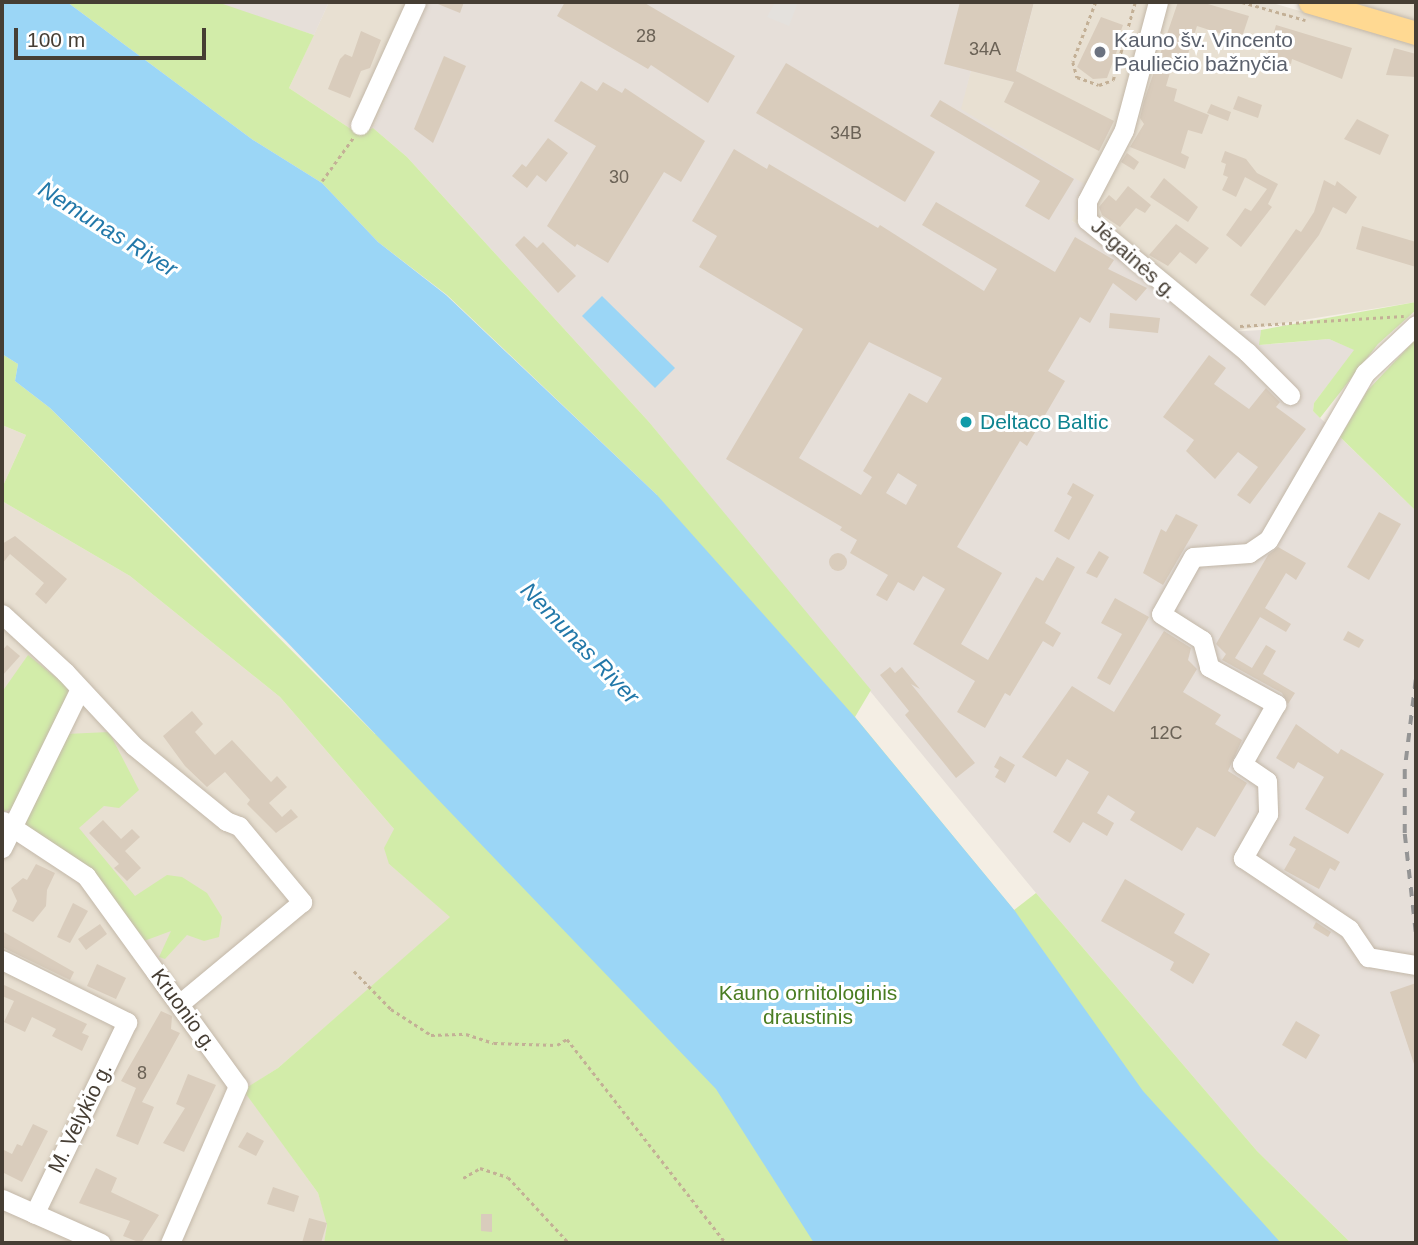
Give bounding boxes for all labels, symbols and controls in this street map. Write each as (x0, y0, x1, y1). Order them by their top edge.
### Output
scale bar (18, 14, 210, 58)
house number: 28 (636, 25, 656, 47)
place label: Kauno šv. Vincento Pauliečio bažnyčia (1114, 27, 1293, 77)
text: 100 m (27, 28, 85, 51)
house number: 34A (969, 38, 1001, 60)
marker: Kauno šv. Vincento Pauliečio bažnyčia (1092, 44, 1108, 60)
house number: 34B (830, 122, 862, 144)
house number: 30 (609, 166, 629, 188)
water label: Nemunas River (33, 175, 183, 283)
street label: Jėgainės g. (1086, 214, 1182, 304)
place label: Deltaco Baltic (980, 409, 1108, 435)
marker: Deltaco Baltic (958, 414, 974, 430)
water label: Nemunas River (515, 576, 645, 710)
house number: 12C (1149, 722, 1183, 744)
street label: Kruonio g. (146, 964, 222, 1056)
park label: Kauno ornitologinis draustinis (719, 980, 897, 1030)
street label: M. Velykio g. (43, 1059, 117, 1177)
house number: 8 (137, 1062, 147, 1084)

